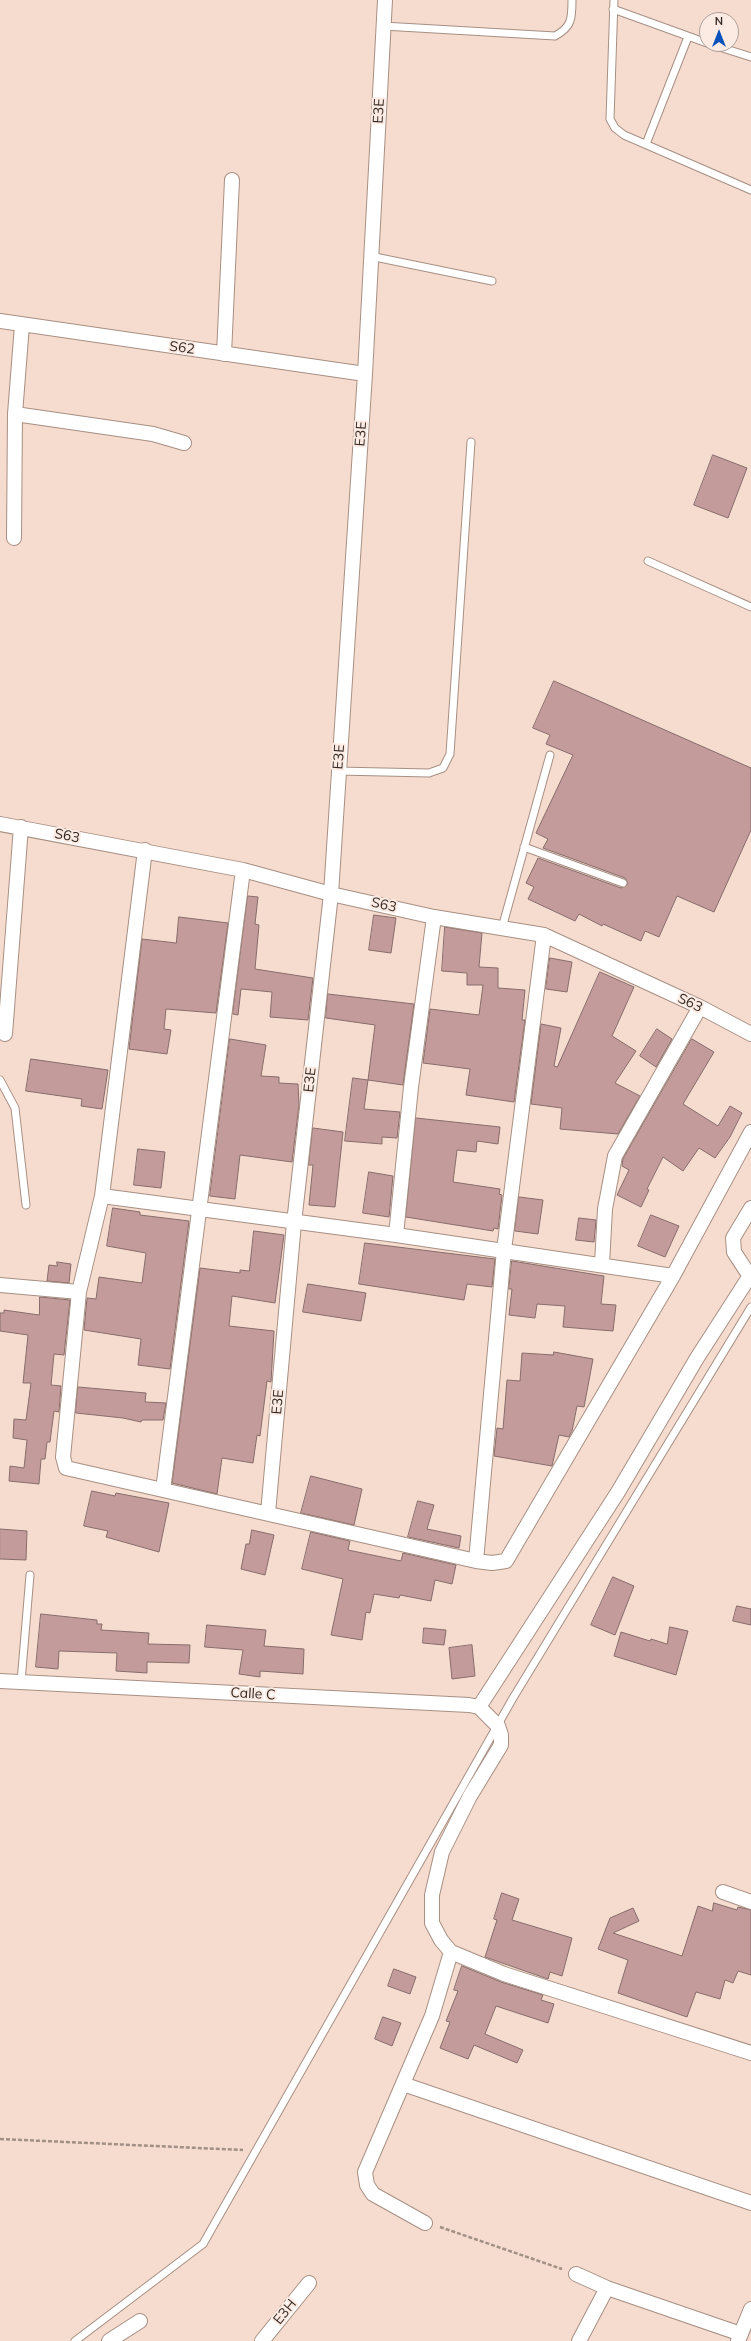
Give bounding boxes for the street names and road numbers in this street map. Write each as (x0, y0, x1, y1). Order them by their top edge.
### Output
street label: E3E (370, 98, 388, 124)
street label: S62 (168, 338, 196, 358)
street label: E3E (352, 421, 370, 447)
street label: E3E (330, 744, 348, 770)
street label: S63 (53, 825, 81, 847)
street label: S63 (370, 894, 398, 916)
street label: S63 (675, 990, 705, 1016)
street label: E3E (300, 1067, 320, 1093)
street label: E3E (269, 1389, 287, 1415)
street label: Calle C (230, 1684, 276, 1704)
street label: E3H (270, 2296, 300, 2328)

